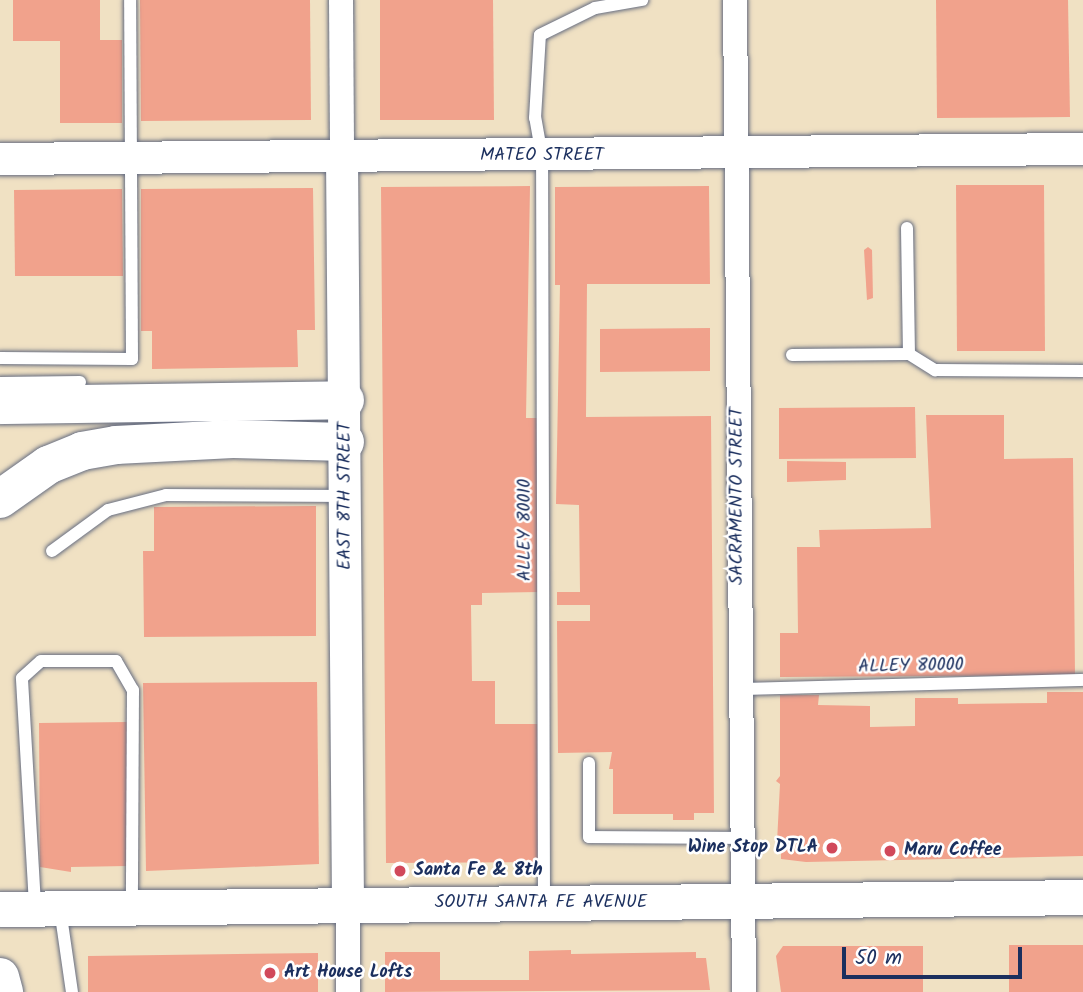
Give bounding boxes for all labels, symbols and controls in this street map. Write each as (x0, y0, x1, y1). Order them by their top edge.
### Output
street label: MATEO STREET (480, 145, 604, 167)
street label: SACRAMENTO STREET (727, 407, 749, 585)
street label: EAST 8TH STREET (335, 422, 357, 570)
street label: ALLEY 80010 (515, 479, 537, 581)
street label: ALLEY 80000 (858, 655, 964, 679)
place label: Wine Stop DTLA (688, 837, 818, 859)
marker: Wine Stop DTLA (824, 840, 840, 856)
place label: Maru Coffee (904, 840, 1002, 862)
marker: Maru Coffee (882, 843, 898, 859)
place label: Santa Fe & 8th (414, 860, 543, 882)
marker: Santa Fe & 8th (392, 863, 408, 879)
street label: SOUTH SANTA FE AVENUE (435, 892, 647, 914)
scale bar (845, 932, 1025, 976)
text: 50 m (855, 942, 902, 975)
place label: Art House Lofts (284, 962, 412, 984)
marker: Art House Lofts (262, 965, 278, 981)

